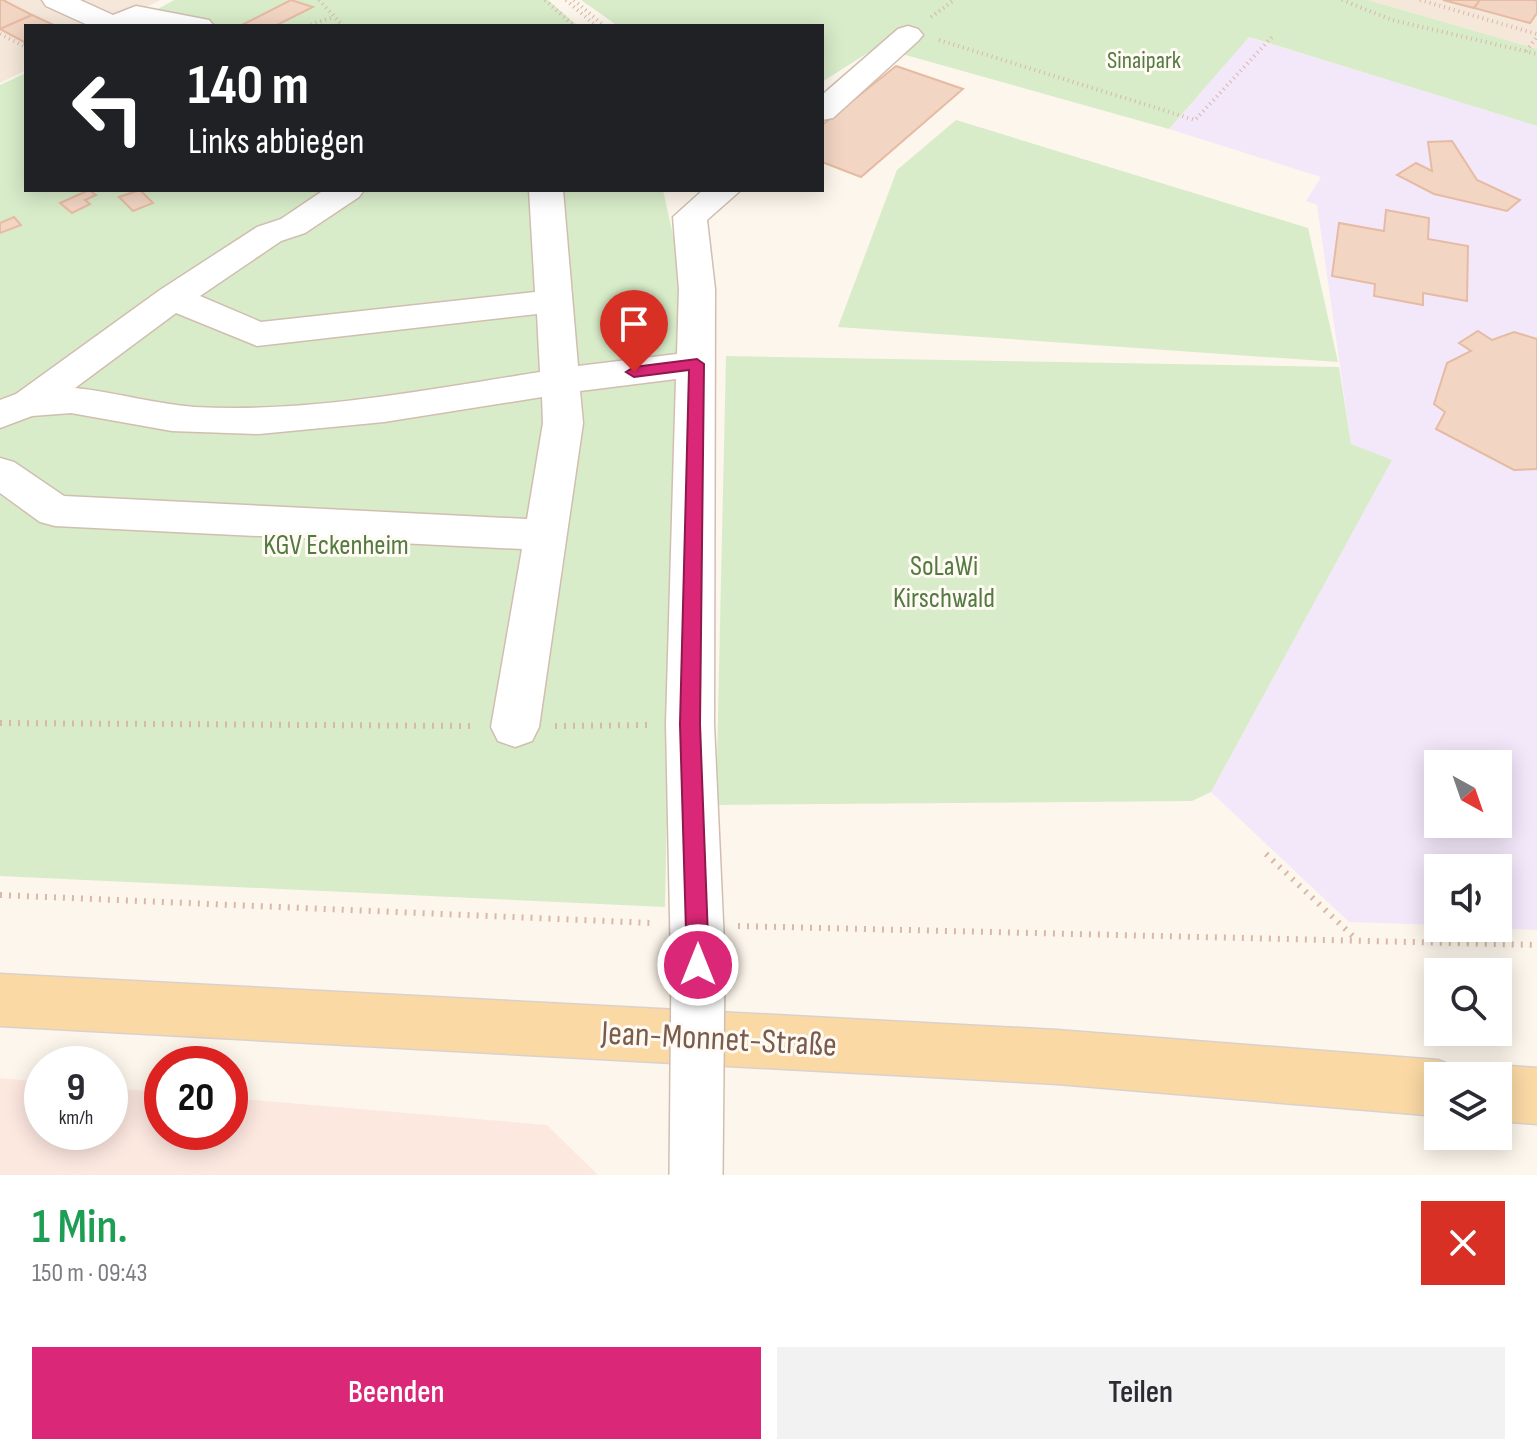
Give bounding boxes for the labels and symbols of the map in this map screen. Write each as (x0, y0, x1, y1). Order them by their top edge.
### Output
park label: Sinaipark (1107, 46, 1181, 75)
pin (600, 290, 668, 372)
park label: KGV Eckenheim (263, 529, 409, 562)
park label: SoLaWi Kirschwald (893, 550, 995, 615)
north arrow (1424, 750, 1512, 838)
position arrow (656, 923, 740, 1007)
street label: Jean-Monnet-Straße (599, 1012, 838, 1066)
speed limit sign: 20 (144, 1046, 248, 1150)

